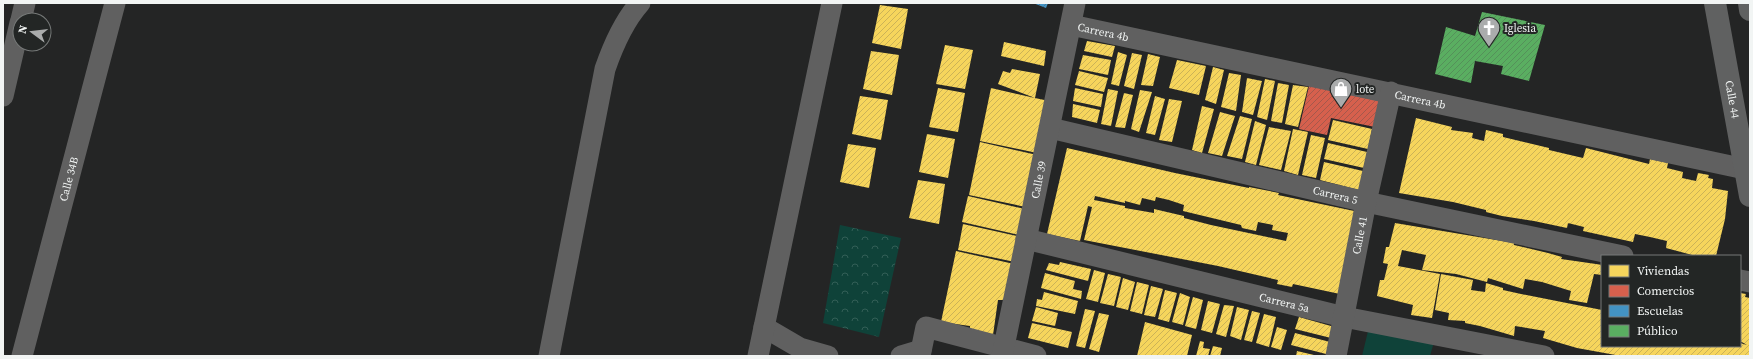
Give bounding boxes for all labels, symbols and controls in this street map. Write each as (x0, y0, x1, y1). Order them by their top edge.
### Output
north arrow (12, 12, 52, 52)
church icon: Iglesia (1476, 15, 1502, 48)
street label: Carrera 4b (1076, 19, 1130, 45)
place label: Iglesia (1504, 21, 1536, 36)
text: N (15, 24, 31, 35)
shop icon: lote (1328, 76, 1354, 109)
street label: Calle 44 (1722, 79, 1743, 120)
place label: lote (1356, 82, 1375, 97)
street label: Carrera 4b (1393, 87, 1447, 112)
street label: Calle 34B (56, 155, 82, 203)
street label: Calle 39 (1027, 159, 1050, 200)
street label: Carrera 5 (1311, 182, 1360, 207)
street label: Calle 41 (1348, 215, 1371, 256)
legend (1601, 255, 1741, 347)
text: Viviendas (1637, 263, 1689, 279)
text: Comercios (1637, 283, 1694, 299)
street label: Carrera 5a (1258, 289, 1311, 316)
text: Escuelas (1637, 303, 1683, 319)
text: Público (1637, 323, 1678, 339)

